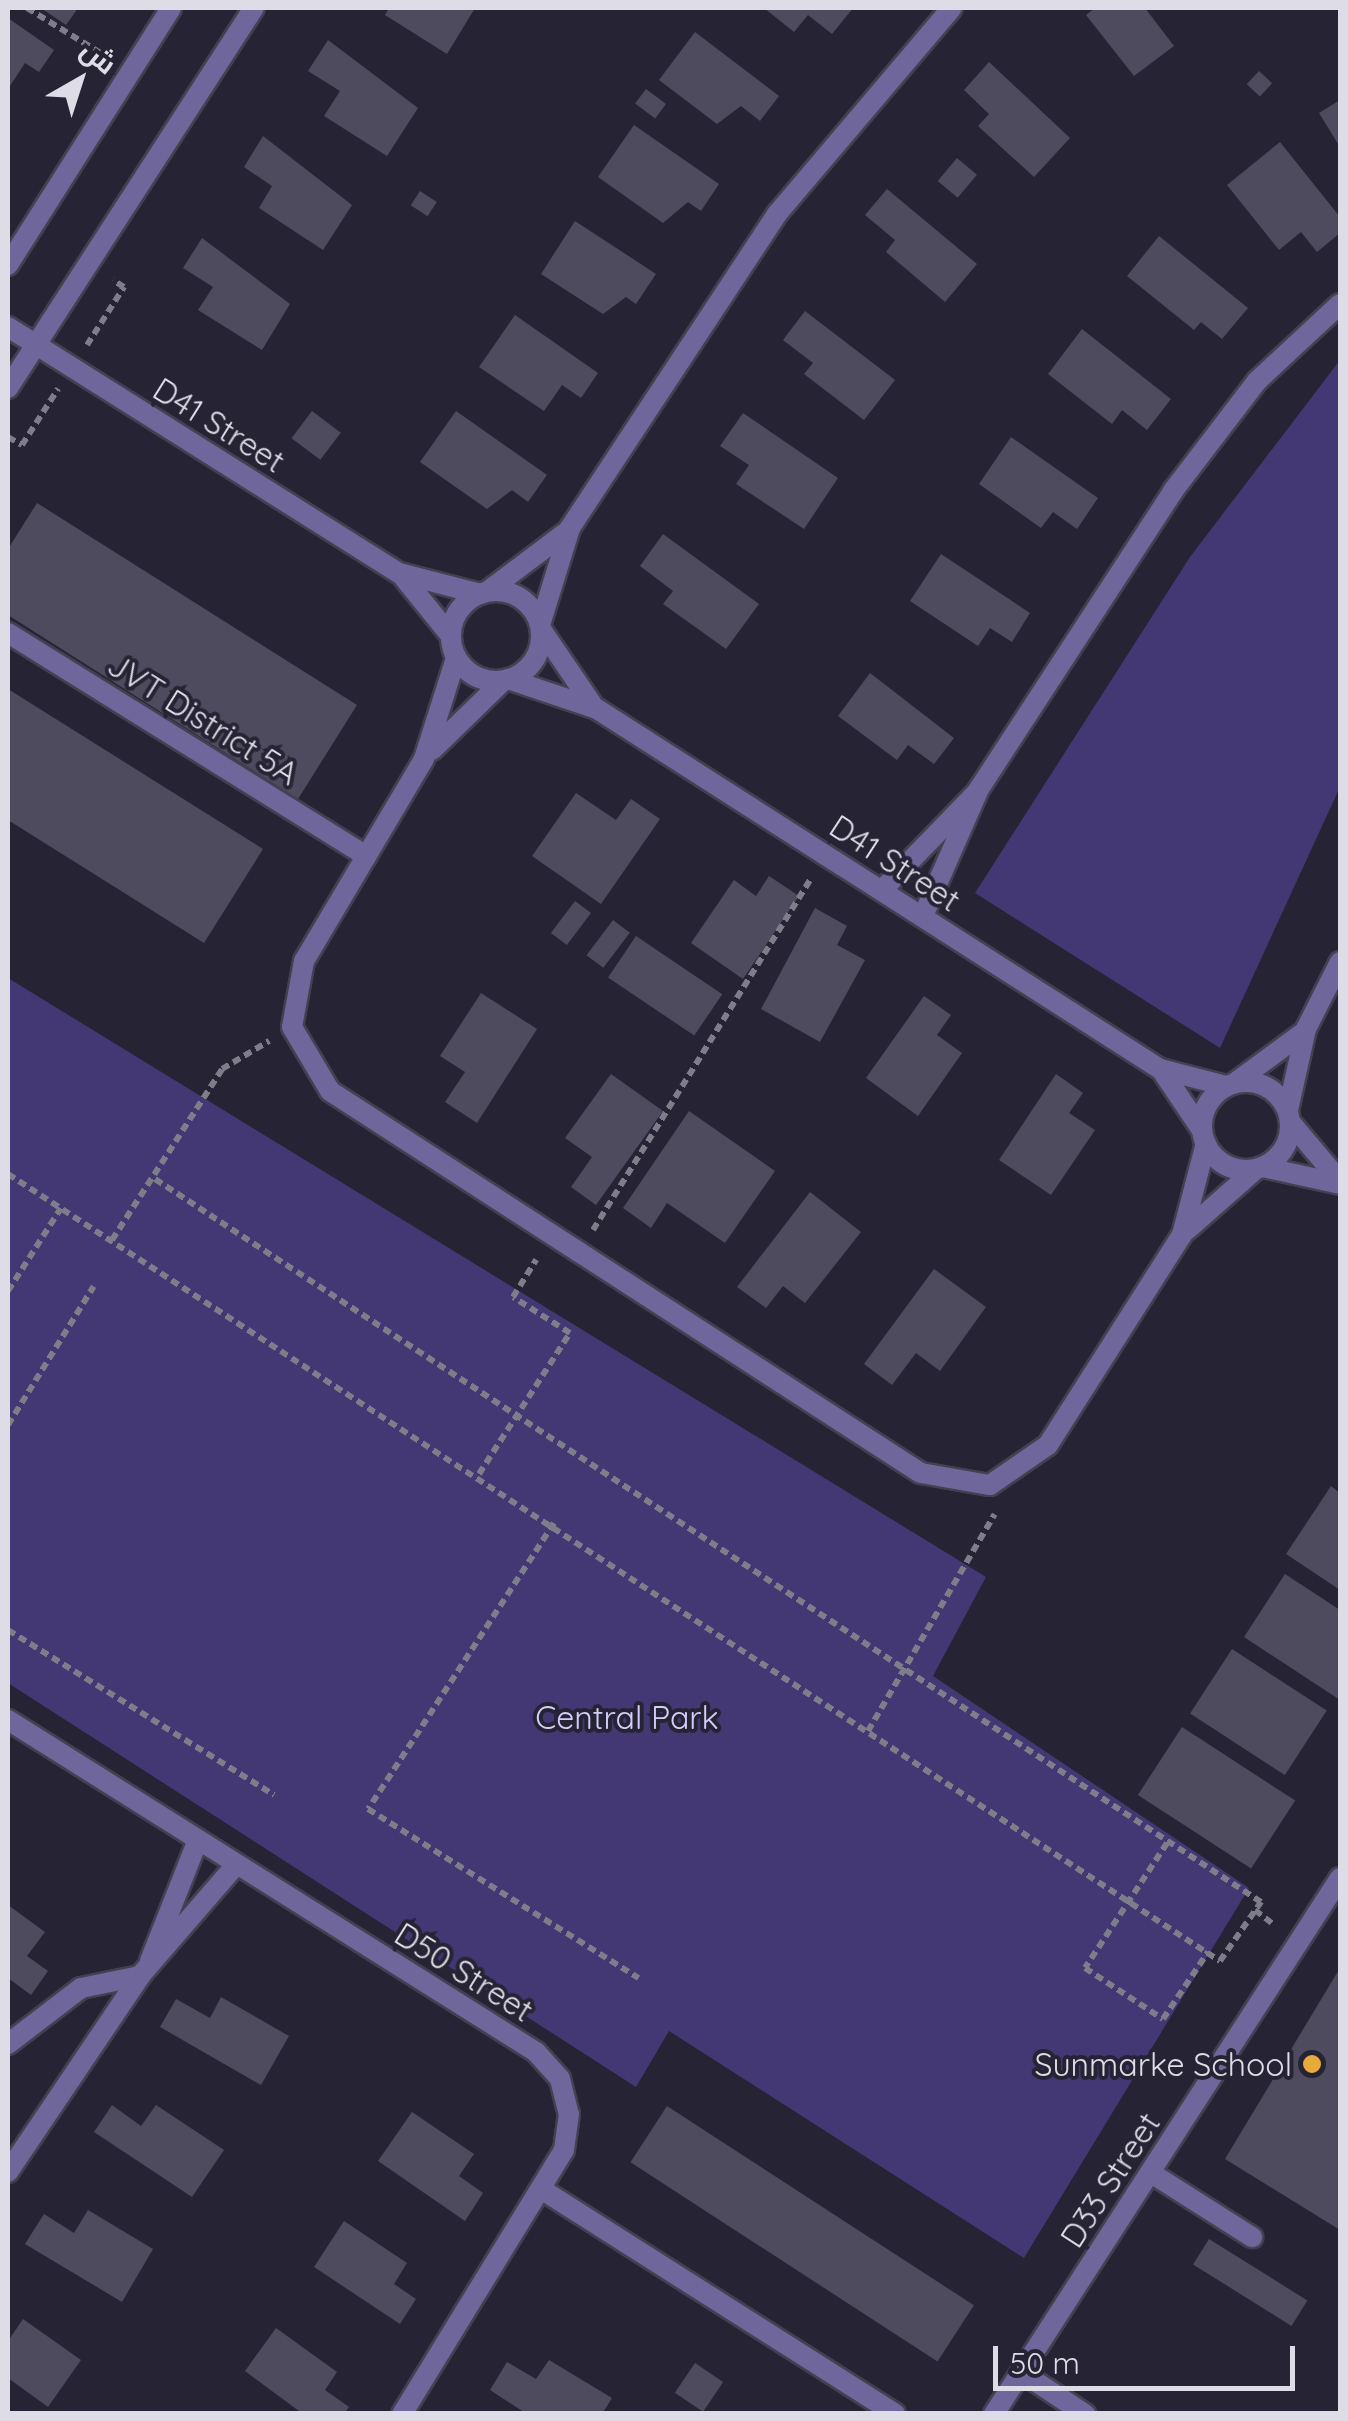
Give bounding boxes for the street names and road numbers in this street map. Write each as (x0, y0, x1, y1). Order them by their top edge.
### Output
street label: D41 Street (146, 370, 292, 480)
street label: JVT District 5A (101, 645, 305, 793)
street label: D41 Street (823, 807, 967, 919)
street label: D50 Street (388, 1914, 540, 2030)
street label: D33 Street (1052, 2105, 1168, 2255)

